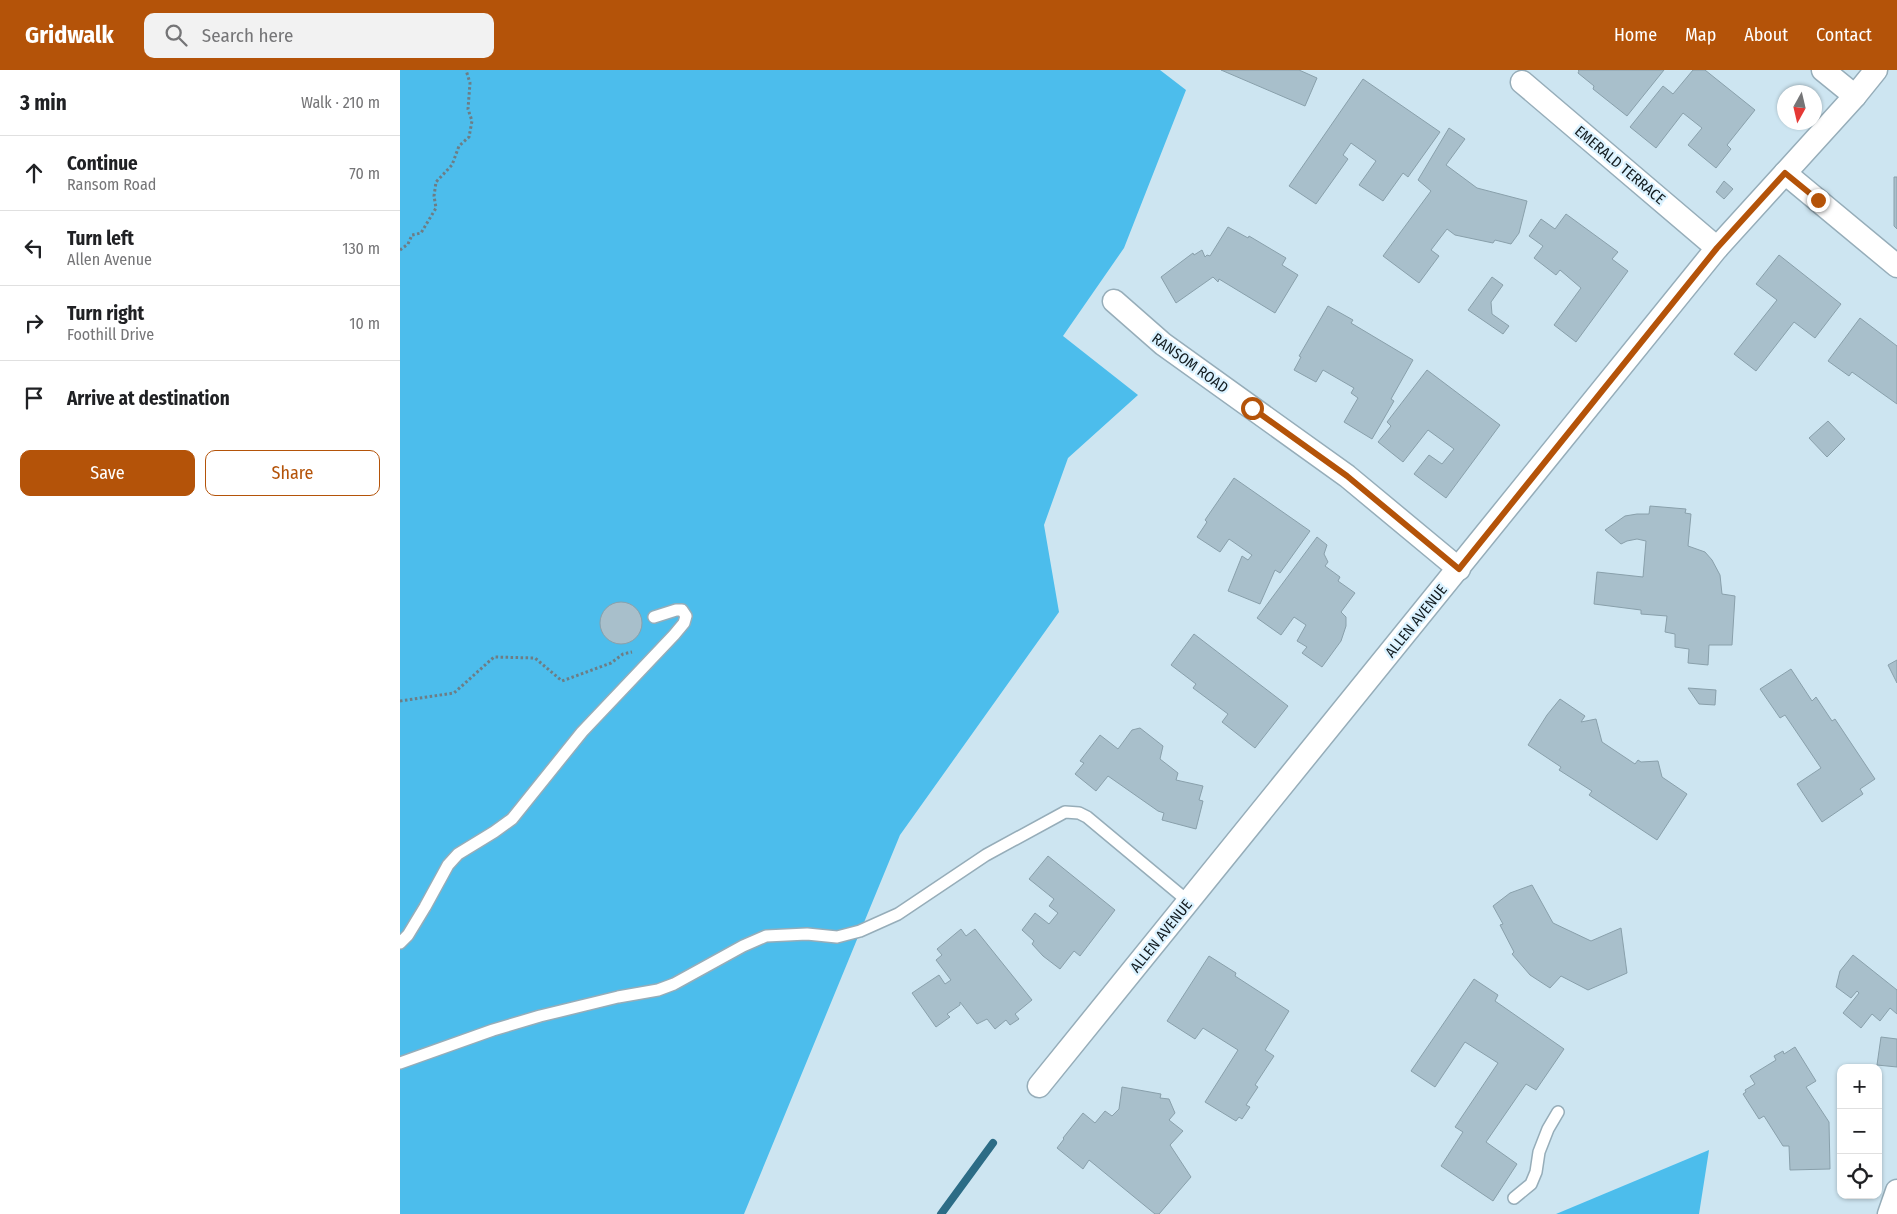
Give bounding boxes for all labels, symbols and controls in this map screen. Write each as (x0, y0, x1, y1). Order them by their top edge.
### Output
search box (144, 13, 494, 58)
text: Gridwalk (25, 21, 114, 49)
icon: search (162, 21, 190, 49)
text: Search here (202, 24, 293, 47)
text: Home (1614, 24, 1657, 46)
text: Map (1685, 24, 1716, 46)
text: About (1744, 24, 1788, 46)
text: Contact (1816, 24, 1872, 46)
north arrow (1777, 85, 1822, 130)
text: 3 min (20, 90, 67, 116)
text: Walk · 210 m (301, 93, 380, 112)
street label: EMERALD TERRACE (1571, 122, 1669, 208)
text: Continue (67, 152, 138, 175)
icon: ahead (20, 159, 48, 187)
text: 70 m (349, 164, 380, 183)
text: Ransom Road (67, 175, 156, 194)
route end (1807, 189, 1830, 212)
text: Turn left (67, 227, 134, 250)
icon: left (20, 234, 48, 262)
text: 130 m (342, 239, 380, 258)
text: Allen Avenue (67, 250, 152, 269)
text: Turn right (67, 302, 144, 325)
icon: right (20, 309, 48, 337)
text: 10 m (349, 314, 380, 333)
text: Foothill Drive (67, 325, 154, 344)
street label: RANSOM ROAD (1148, 329, 1232, 397)
icon: arrive (20, 384, 48, 412)
text: Arrive at destination (67, 387, 230, 410)
route start (1241, 397, 1264, 420)
button: Save (20, 450, 195, 496)
button: Share (205, 450, 380, 496)
street label: ALLEN AVENUE (1381, 581, 1451, 661)
street label: ALLEN AVENUE (1126, 896, 1196, 976)
map controls (1837, 1064, 1882, 1199)
button: + (1837, 1064, 1882, 1109)
button: − (1837, 1109, 1882, 1154)
button: locate (1837, 1154, 1882, 1199)

